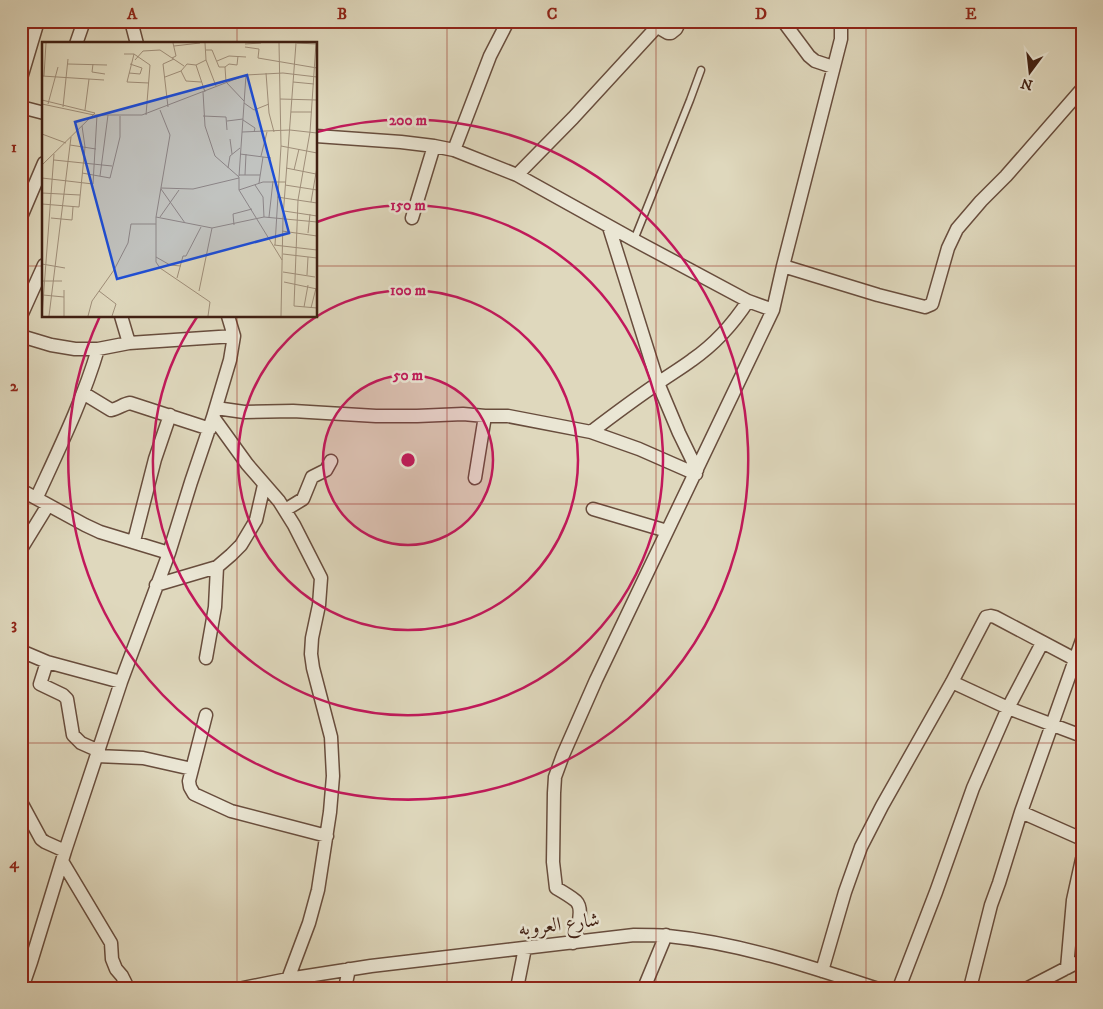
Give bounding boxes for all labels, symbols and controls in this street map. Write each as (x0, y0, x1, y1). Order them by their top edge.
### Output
text: A (126, 4, 138, 24)
text: B (337, 4, 347, 24)
text: C (547, 4, 557, 24)
text: D (755, 4, 767, 24)
text: E (965, 4, 977, 24)
inset map (42, 42, 318, 318)
north arrow (1006, 48, 1056, 98)
text: N (1019, 73, 1035, 94)
text: 200 m (389, 111, 428, 130)
text: 1 (11, 137, 17, 157)
text: 150 m (390, 196, 426, 215)
text: 100 m (390, 281, 427, 300)
text: 50 m (392, 366, 424, 385)
text: 2 (10, 376, 19, 396)
centre of rings (399, 451, 417, 469)
text: 3 (11, 614, 17, 634)
text: 4 (8, 853, 19, 873)
street label: شارع العروبه (517, 908, 602, 946)

